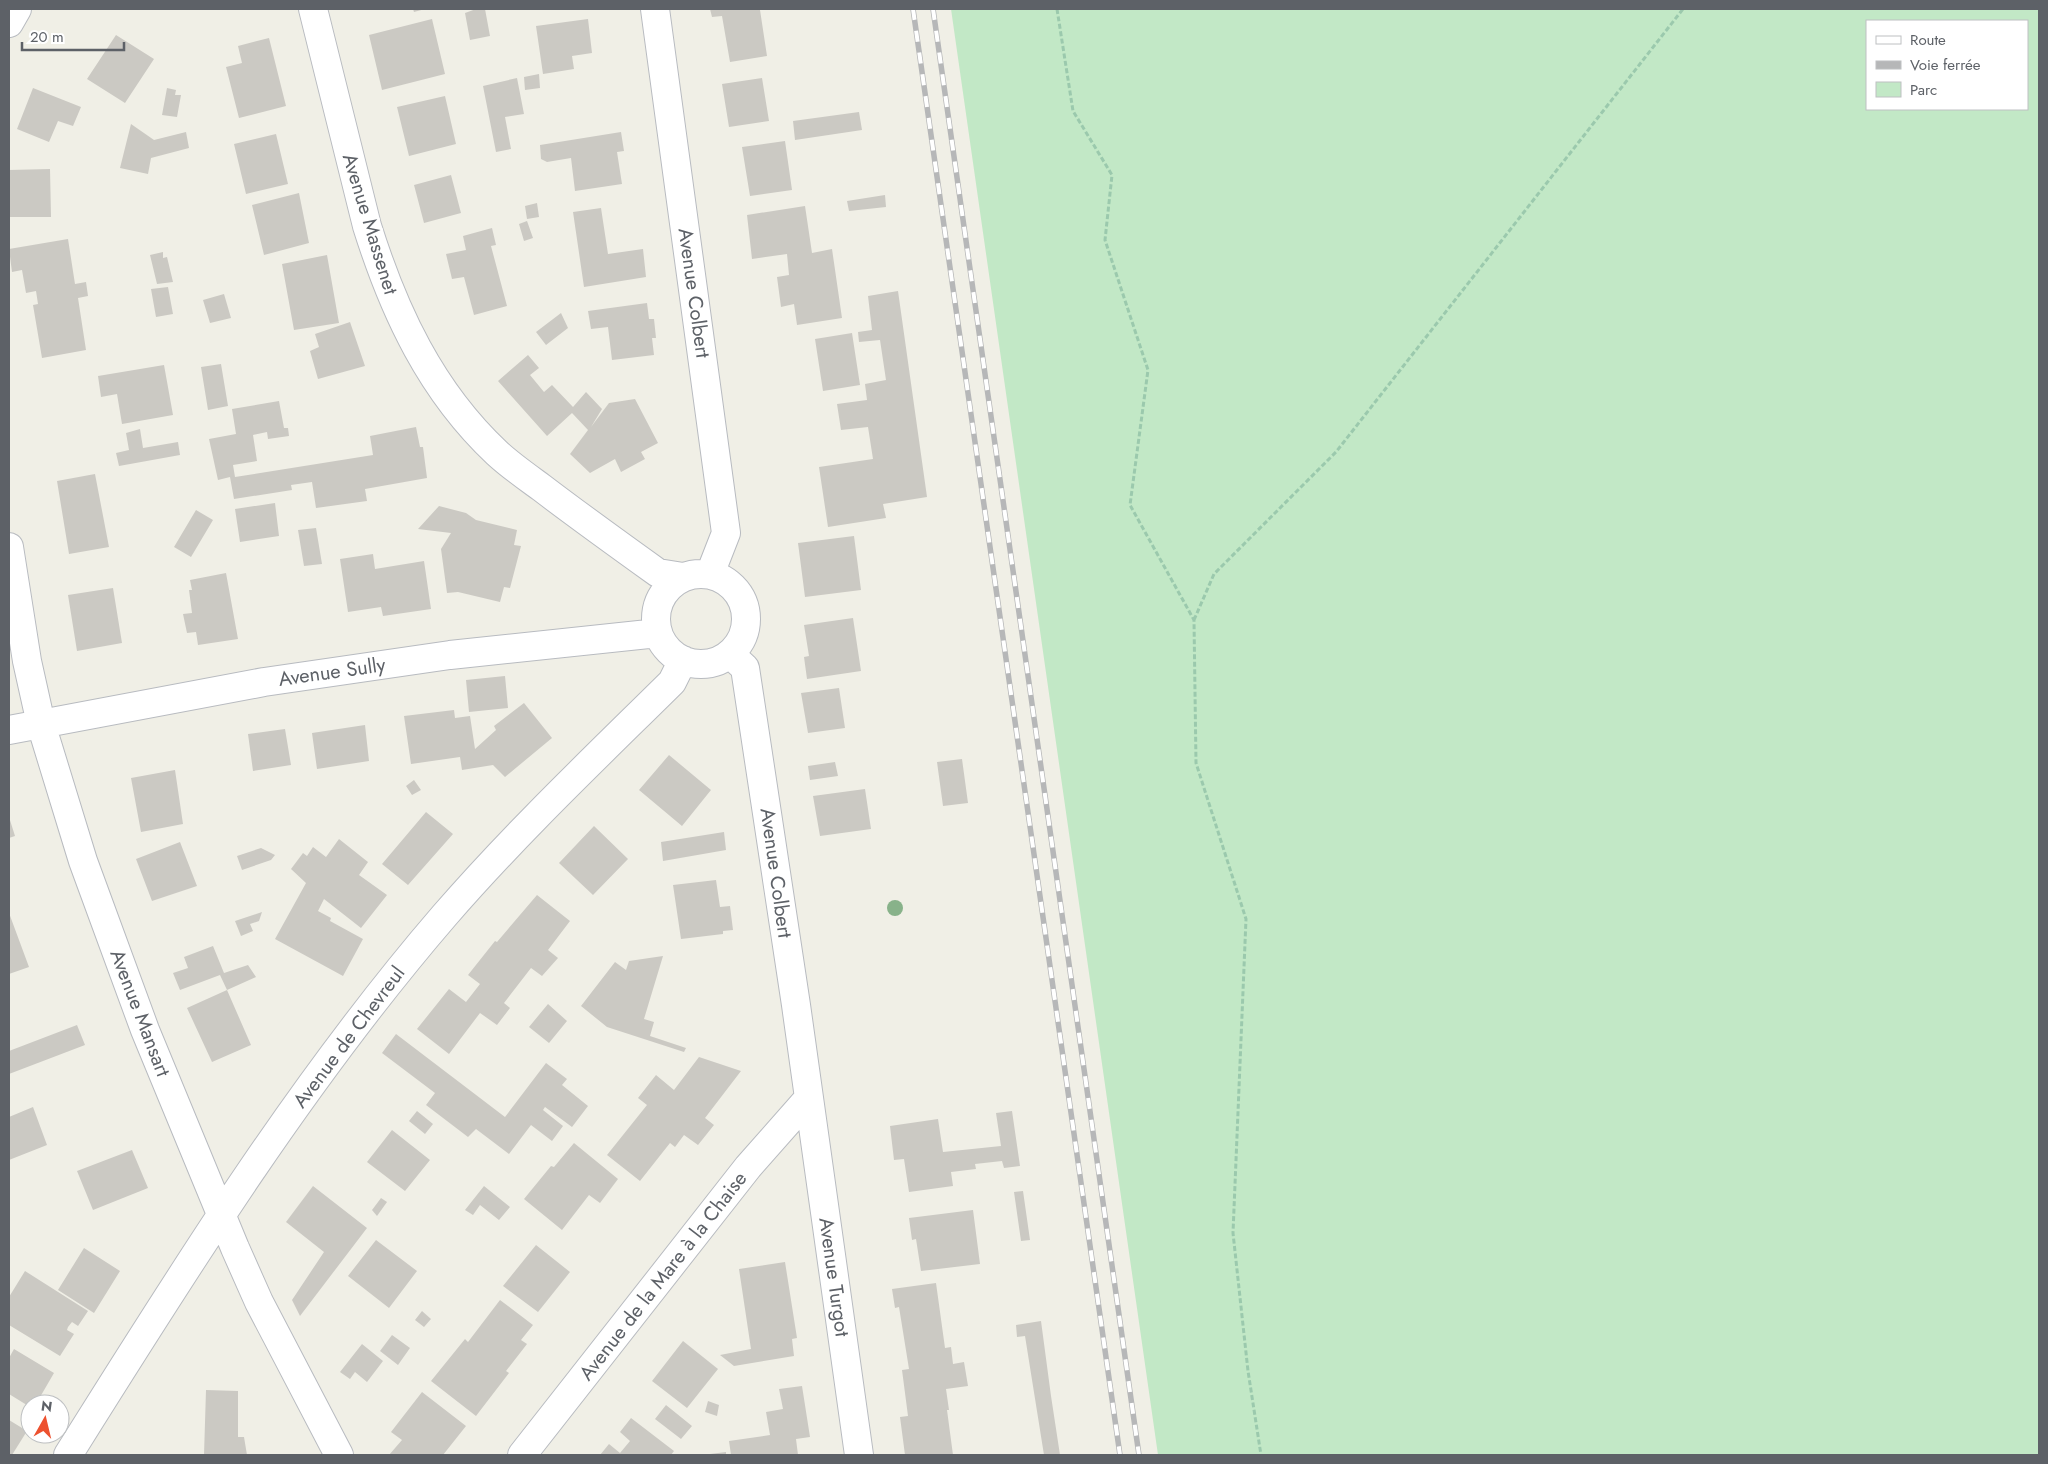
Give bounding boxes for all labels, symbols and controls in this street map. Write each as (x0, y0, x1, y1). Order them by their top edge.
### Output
scale bar (22, 20, 125, 52)
legend (1866, 20, 2028, 110)
text: 20 m (30, 26, 64, 48)
text: Route (1910, 29, 1946, 51)
text: Voie ferrée (1910, 54, 1981, 76)
text: Parc (1910, 79, 1937, 101)
street label: Avenue Massenet (335, 150, 405, 298)
street label: Avenue Colbert (671, 226, 717, 360)
street label: Avenue Sully (277, 650, 388, 694)
street label: Avenue Colbert (753, 806, 799, 940)
street label: Avenue Mansart (102, 945, 178, 1081)
street label: Avenue de Chevreul (286, 960, 412, 1114)
street label: Avenue de la Mare à la Chaise (572, 1165, 754, 1387)
street label: Avenue Turgot (811, 1215, 857, 1339)
north arrow (20, 1394, 70, 1444)
text: N (40, 1395, 54, 1417)

